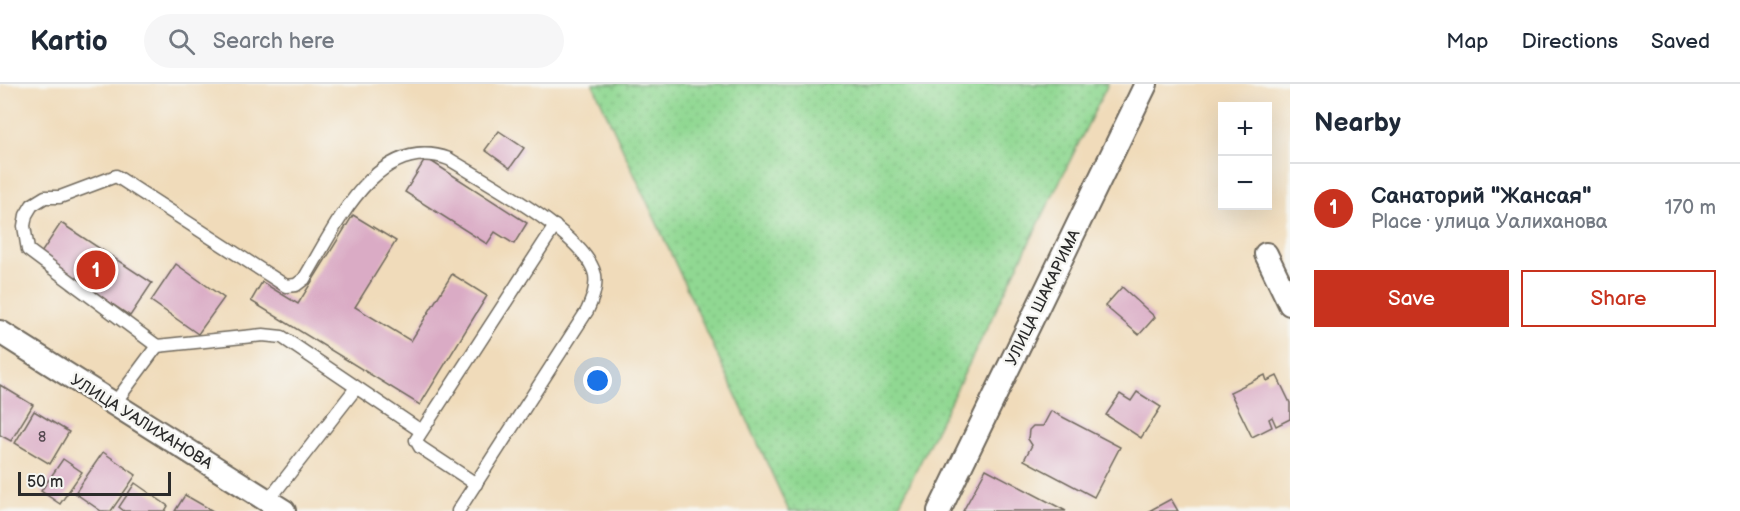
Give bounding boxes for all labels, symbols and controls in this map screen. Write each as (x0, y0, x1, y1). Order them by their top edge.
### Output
search box (144, 14, 564, 68)
text: Kartio (30, 25, 108, 58)
icon: search (165, 25, 198, 58)
text: Search here (213, 28, 335, 55)
text: Map (1446, 29, 1489, 54)
text: Directions (1522, 29, 1618, 54)
text: Saved (1651, 29, 1710, 54)
map controls (1218, 102, 1272, 210)
button: + (1218, 102, 1272, 156)
text: Nearby (1314, 108, 1401, 139)
button: − (1218, 156, 1272, 210)
text: Санаторий "Жансая" (1371, 183, 1591, 210)
text: 1 (1329, 196, 1338, 220)
text: 170 m (1665, 196, 1716, 220)
text: Place · улица Уалиханова (1371, 210, 1608, 234)
street label: УЛИЦА ШАКАРИМА (1002, 226, 1085, 369)
pin: 1 (76, 248, 116, 292)
button: Save (1314, 270, 1509, 327)
button: Share (1521, 270, 1716, 327)
your location (583, 366, 612, 395)
street label: УЛИЦА УАЛИХАНОВА (67, 371, 216, 474)
house number: 8 (38, 429, 46, 446)
scale bar (18, 469, 171, 496)
text: 50 m (27, 473, 63, 492)

